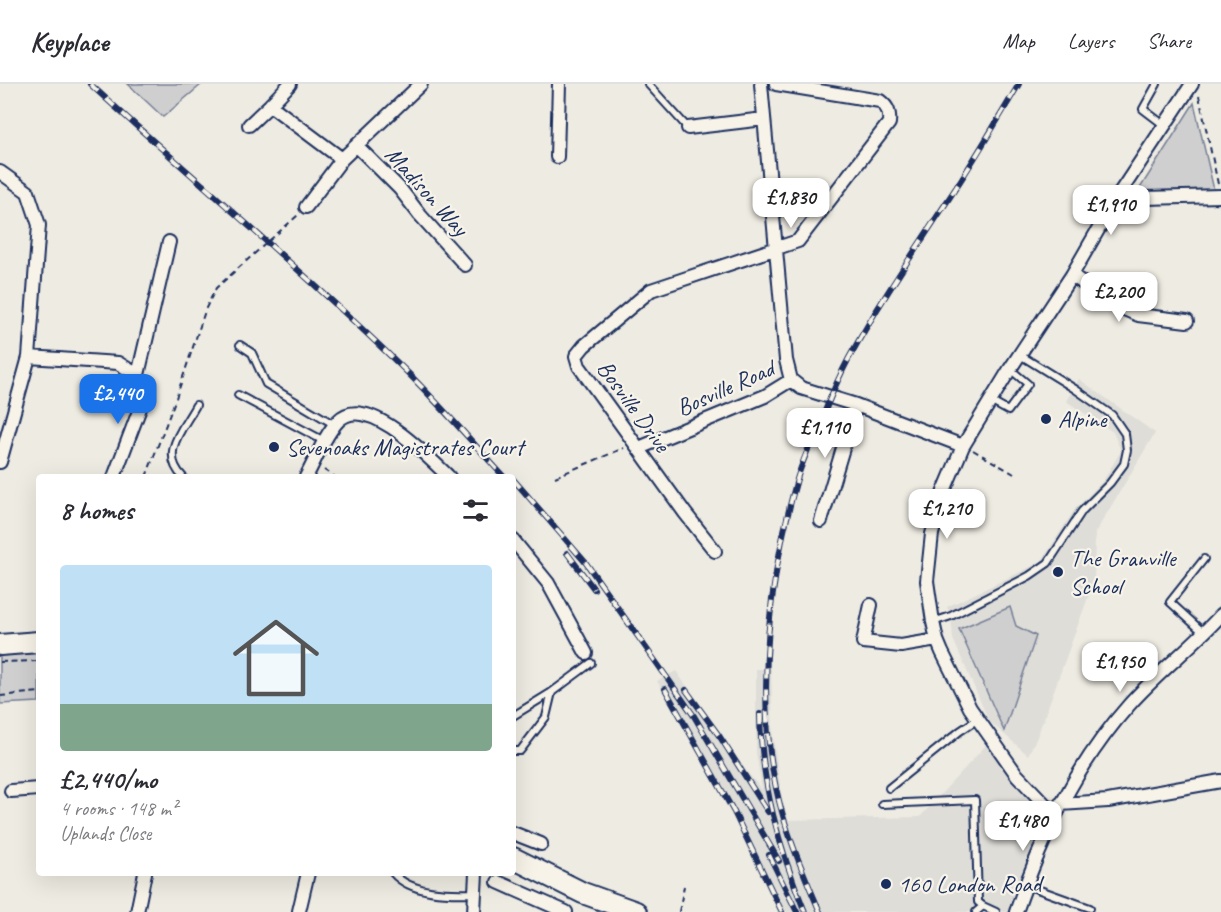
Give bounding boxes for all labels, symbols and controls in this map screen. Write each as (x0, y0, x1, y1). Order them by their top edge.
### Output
text: Keyplace (30, 24, 109, 59)
text: Map (1002, 28, 1035, 54)
text: Layers (1068, 28, 1114, 54)
text: Share (1147, 28, 1191, 54)
street label: Madison Way (379, 140, 476, 243)
pin: £1,830 (742, 178, 840, 229)
text: £1,830 (767, 185, 815, 210)
pin: £1,910 (1062, 185, 1160, 236)
text: £1,910 (1087, 192, 1135, 217)
pin: £2,200 (1070, 272, 1168, 323)
text: £2,200 (1095, 279, 1143, 304)
street label: Bosville Road (672, 352, 782, 423)
street label: Bosville Drive (591, 354, 679, 459)
pin: £2,440 (69, 374, 167, 425)
text: £2,440 (94, 381, 142, 406)
place label: Alpine (1058, 404, 1108, 434)
pin: £1,110 (776, 408, 874, 459)
marker: Alpine (1039, 412, 1053, 426)
text: £1,110 (801, 415, 849, 440)
place label: Sevenoaks Magistrates Court (286, 432, 526, 462)
marker: Sevenoaks Magistrates Court (267, 440, 281, 454)
pin: £1,210 (898, 489, 996, 540)
text: 8 homes (60, 494, 133, 527)
icon: filters (459, 494, 492, 527)
text: £1,210 (923, 496, 971, 521)
place label: The Granville School (1070, 543, 1178, 601)
marker: The Granville School (1051, 565, 1065, 579)
icon: home (222, 604, 330, 712)
pin: £1,950 (1071, 642, 1169, 693)
text: £1,950 (1096, 649, 1144, 674)
text: £2,440/mo (60, 763, 157, 796)
text: 4 rooms · 148 m² (60, 796, 177, 821)
pin: £1,480 (974, 801, 1072, 852)
text: £1,480 (999, 808, 1047, 833)
text: Uplands Close (60, 821, 151, 846)
place label: 160 London Road (898, 869, 1045, 899)
marker: 160 London Road (879, 877, 893, 891)

